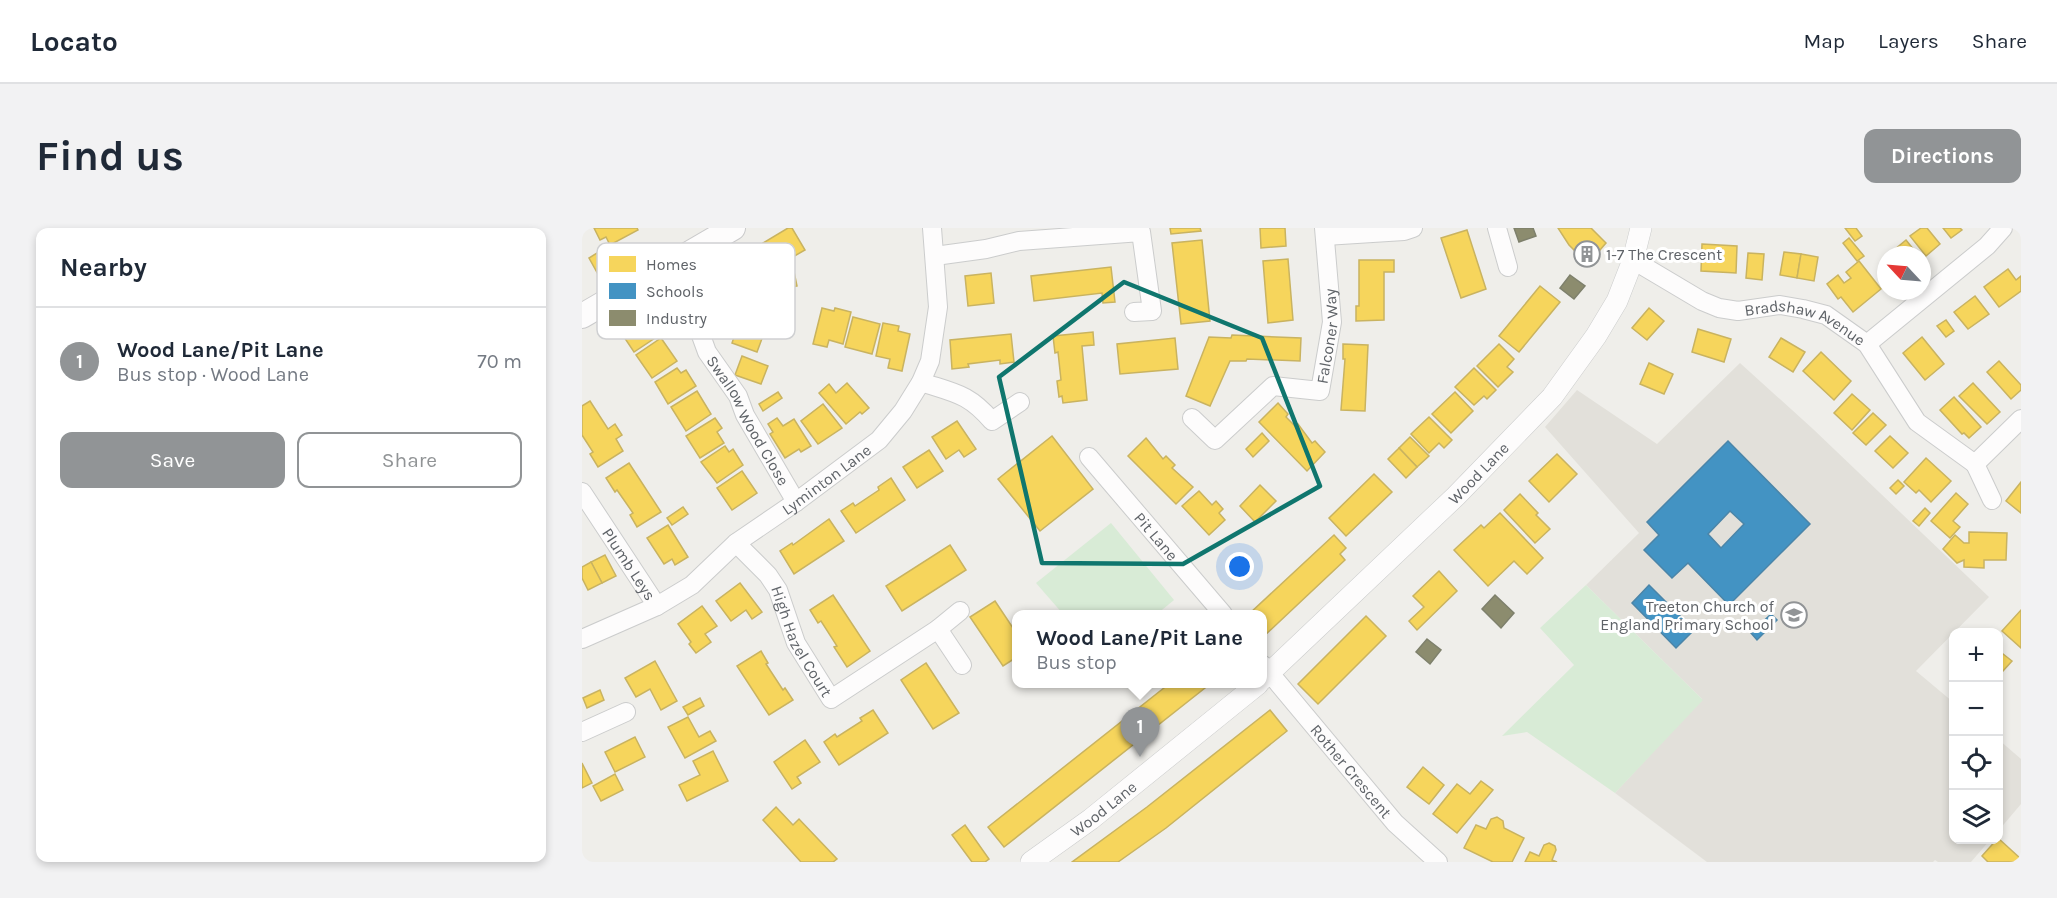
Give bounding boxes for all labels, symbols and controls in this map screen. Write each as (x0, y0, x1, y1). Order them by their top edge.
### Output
text: Locato (30, 25, 118, 58)
text: Map (1803, 29, 1845, 53)
text: Layers (1878, 29, 1939, 53)
text: Share (1972, 29, 2027, 53)
button: Directions (1864, 129, 2021, 183)
text: Find us (36, 131, 184, 181)
building icon: 1-7 The Crescent (1572, 239, 1602, 269)
legend (597, 243, 795, 339)
place label: 1-7 The Crescent (1606, 245, 1722, 264)
north arrow (1877, 246, 1931, 300)
text: Nearby (60, 252, 147, 283)
text: Homes (646, 255, 697, 274)
text: Schools (646, 282, 704, 301)
street label: Falconer Way (1312, 287, 1342, 385)
street label: Bradshaw Avenue (1743, 296, 1869, 350)
text: Industry (646, 309, 708, 328)
text: Wood Lane/Pit Lane (117, 337, 324, 363)
text: 1 (76, 350, 83, 373)
text: 70 m (477, 350, 522, 373)
street label: Swallow Wood Close (702, 352, 793, 489)
text: Bus stop · Wood Lane (117, 363, 309, 386)
button: Save (60, 432, 285, 488)
button: Share (297, 432, 522, 488)
street label: Wood Lane (1444, 438, 1513, 508)
street label: Lyminton Lane (778, 440, 875, 519)
street label: Pit Lane (1130, 508, 1182, 565)
street label: Plumb Leys (598, 524, 660, 604)
your location (1225, 552, 1254, 581)
street label: High Hazel Court (767, 583, 836, 701)
place label: Treeton Church of England Primary School (1600, 597, 1775, 634)
school or university icon: Treeton Church of England Primary School (1779, 600, 1809, 630)
popup (1012, 610, 1267, 688)
text: Wood Lane/Pit Lane (1036, 625, 1243, 651)
map controls (1949, 628, 2003, 844)
button: + (1949, 628, 2003, 682)
text: Bus stop (1036, 651, 1117, 674)
button: − (1949, 682, 2003, 736)
pin: 1 (1120, 708, 1160, 757)
street label: Rother Crescent (1306, 720, 1396, 822)
button: locate (1949, 736, 2003, 790)
street label: Wood Lane (1067, 777, 1140, 841)
button: layers (1949, 790, 2003, 844)

